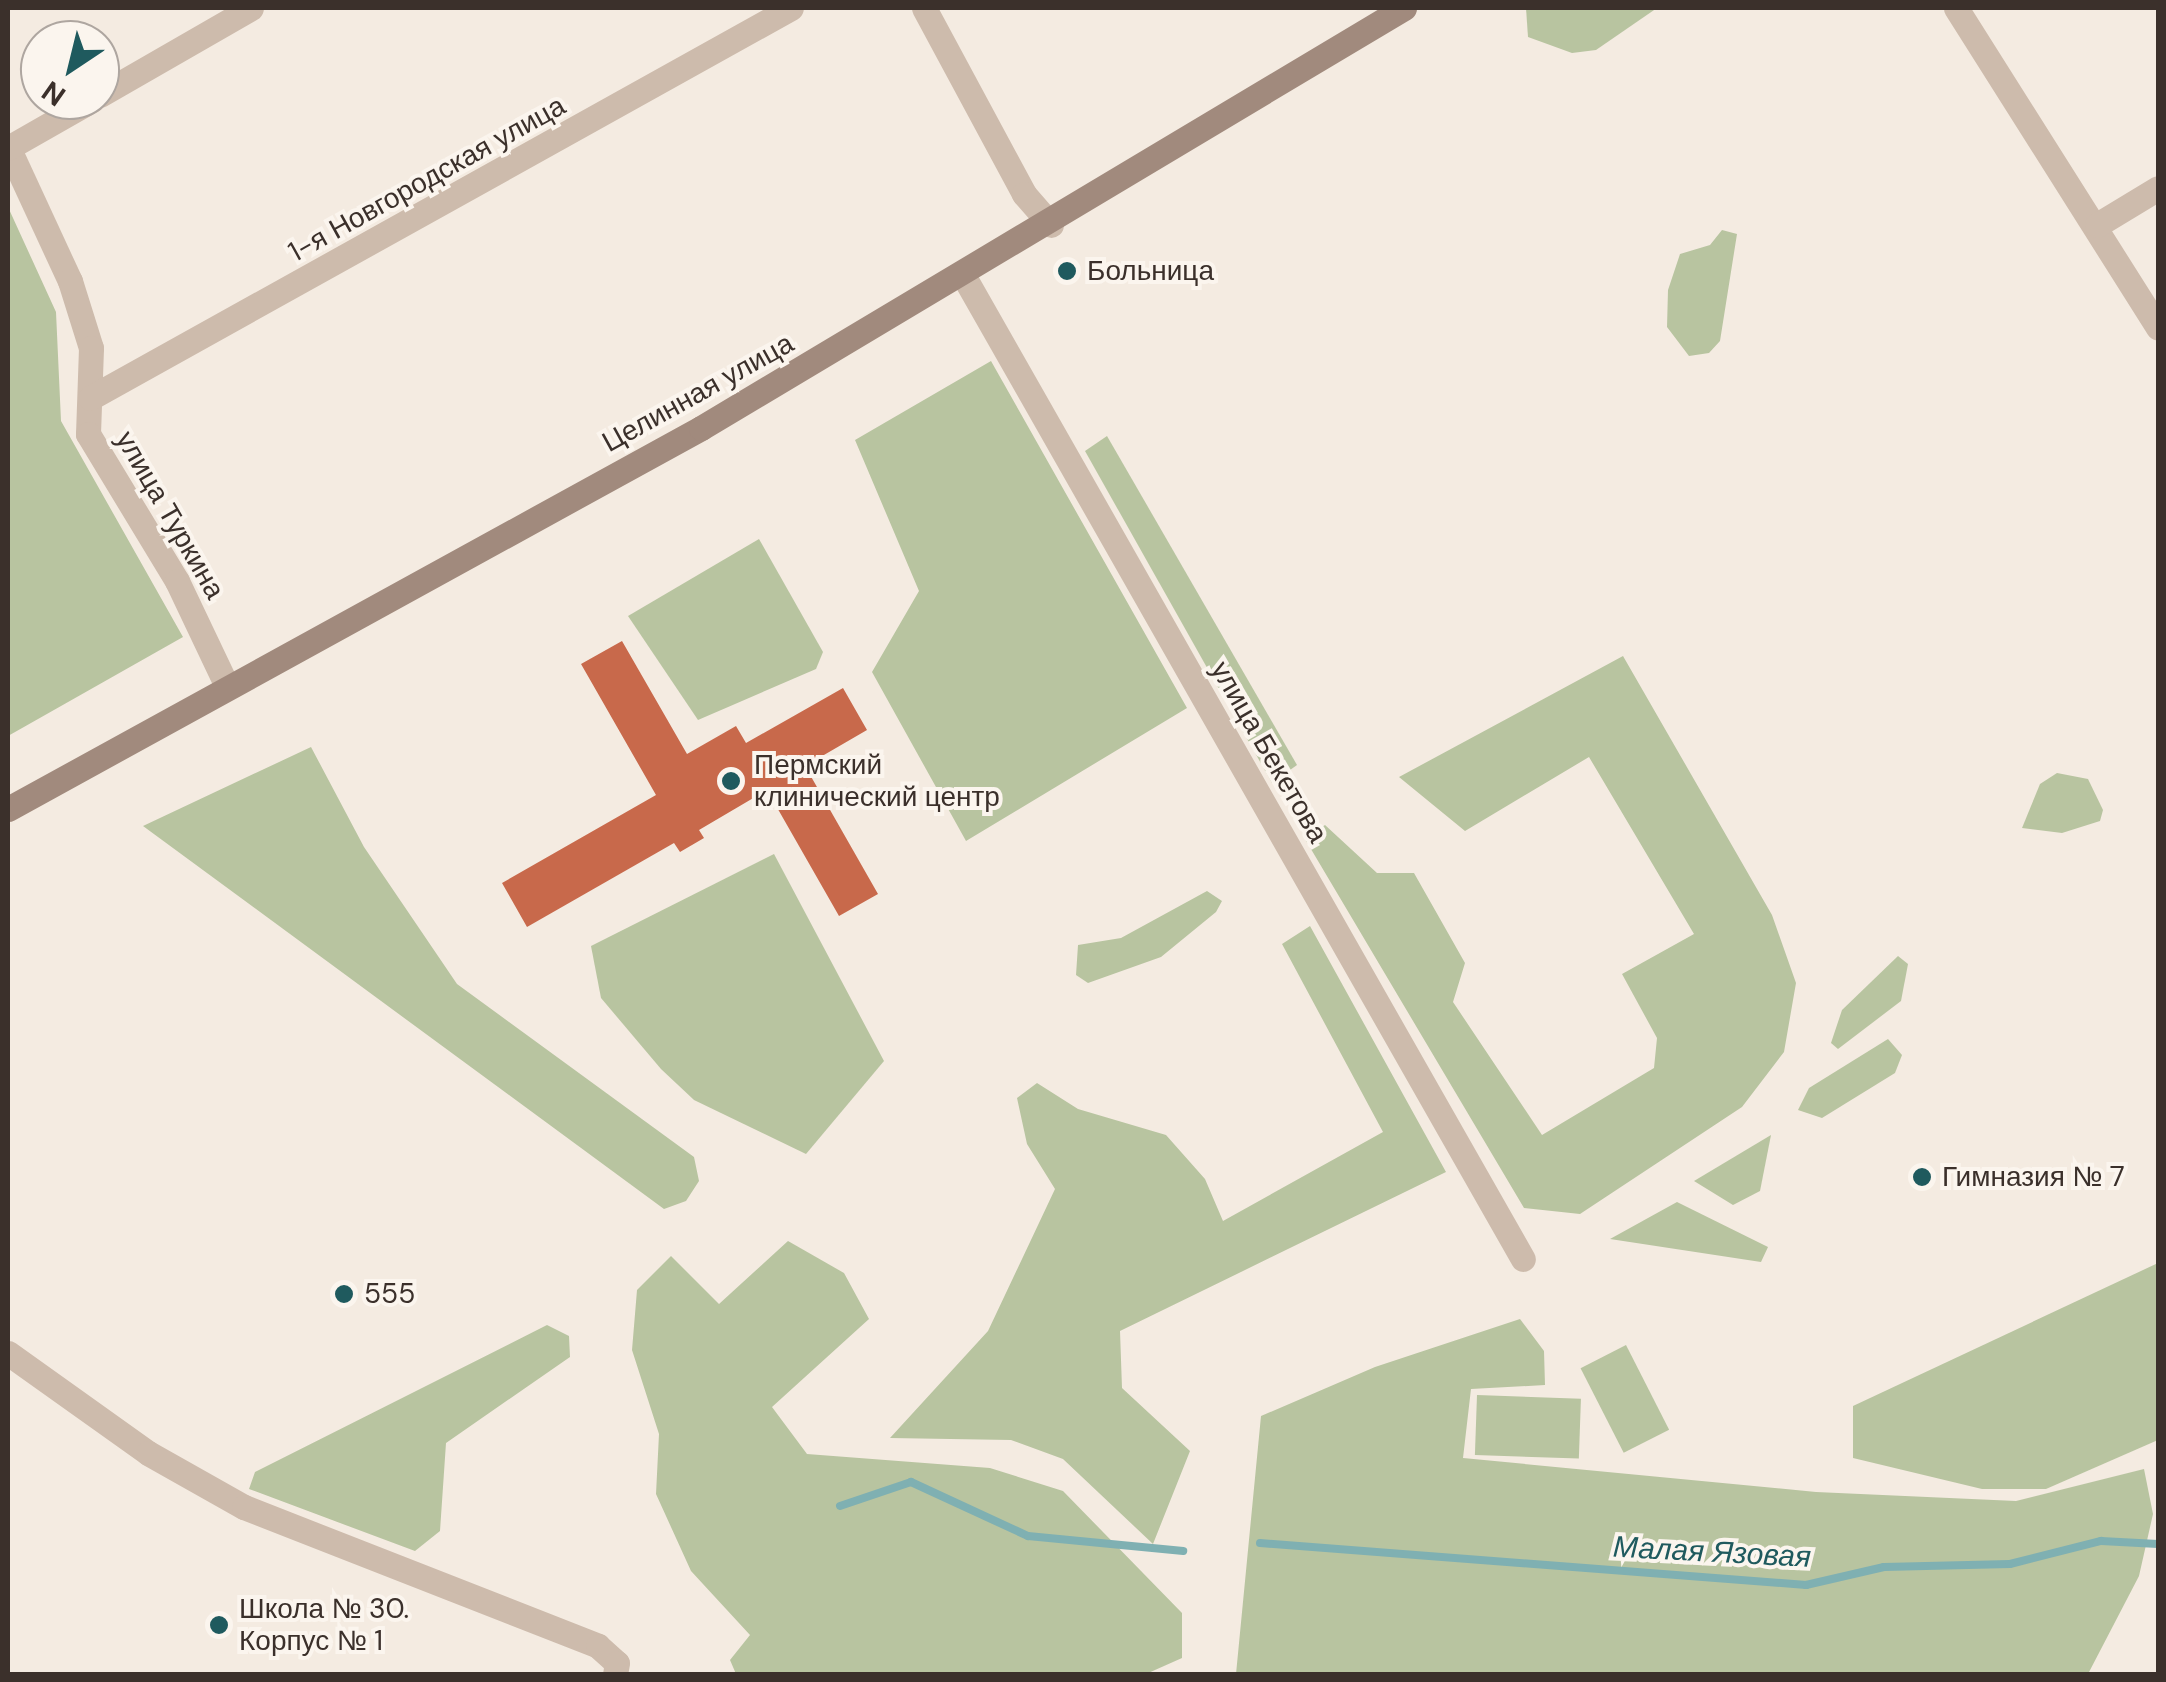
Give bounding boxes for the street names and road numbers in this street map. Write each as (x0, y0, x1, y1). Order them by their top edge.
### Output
street label: 1-я Новгородская улица (283, 89, 571, 269)
street label: Целинная улица (597, 327, 799, 459)
street label: улица Туркина (108, 425, 232, 605)
street label: улица Бекетова (1204, 655, 1334, 849)

